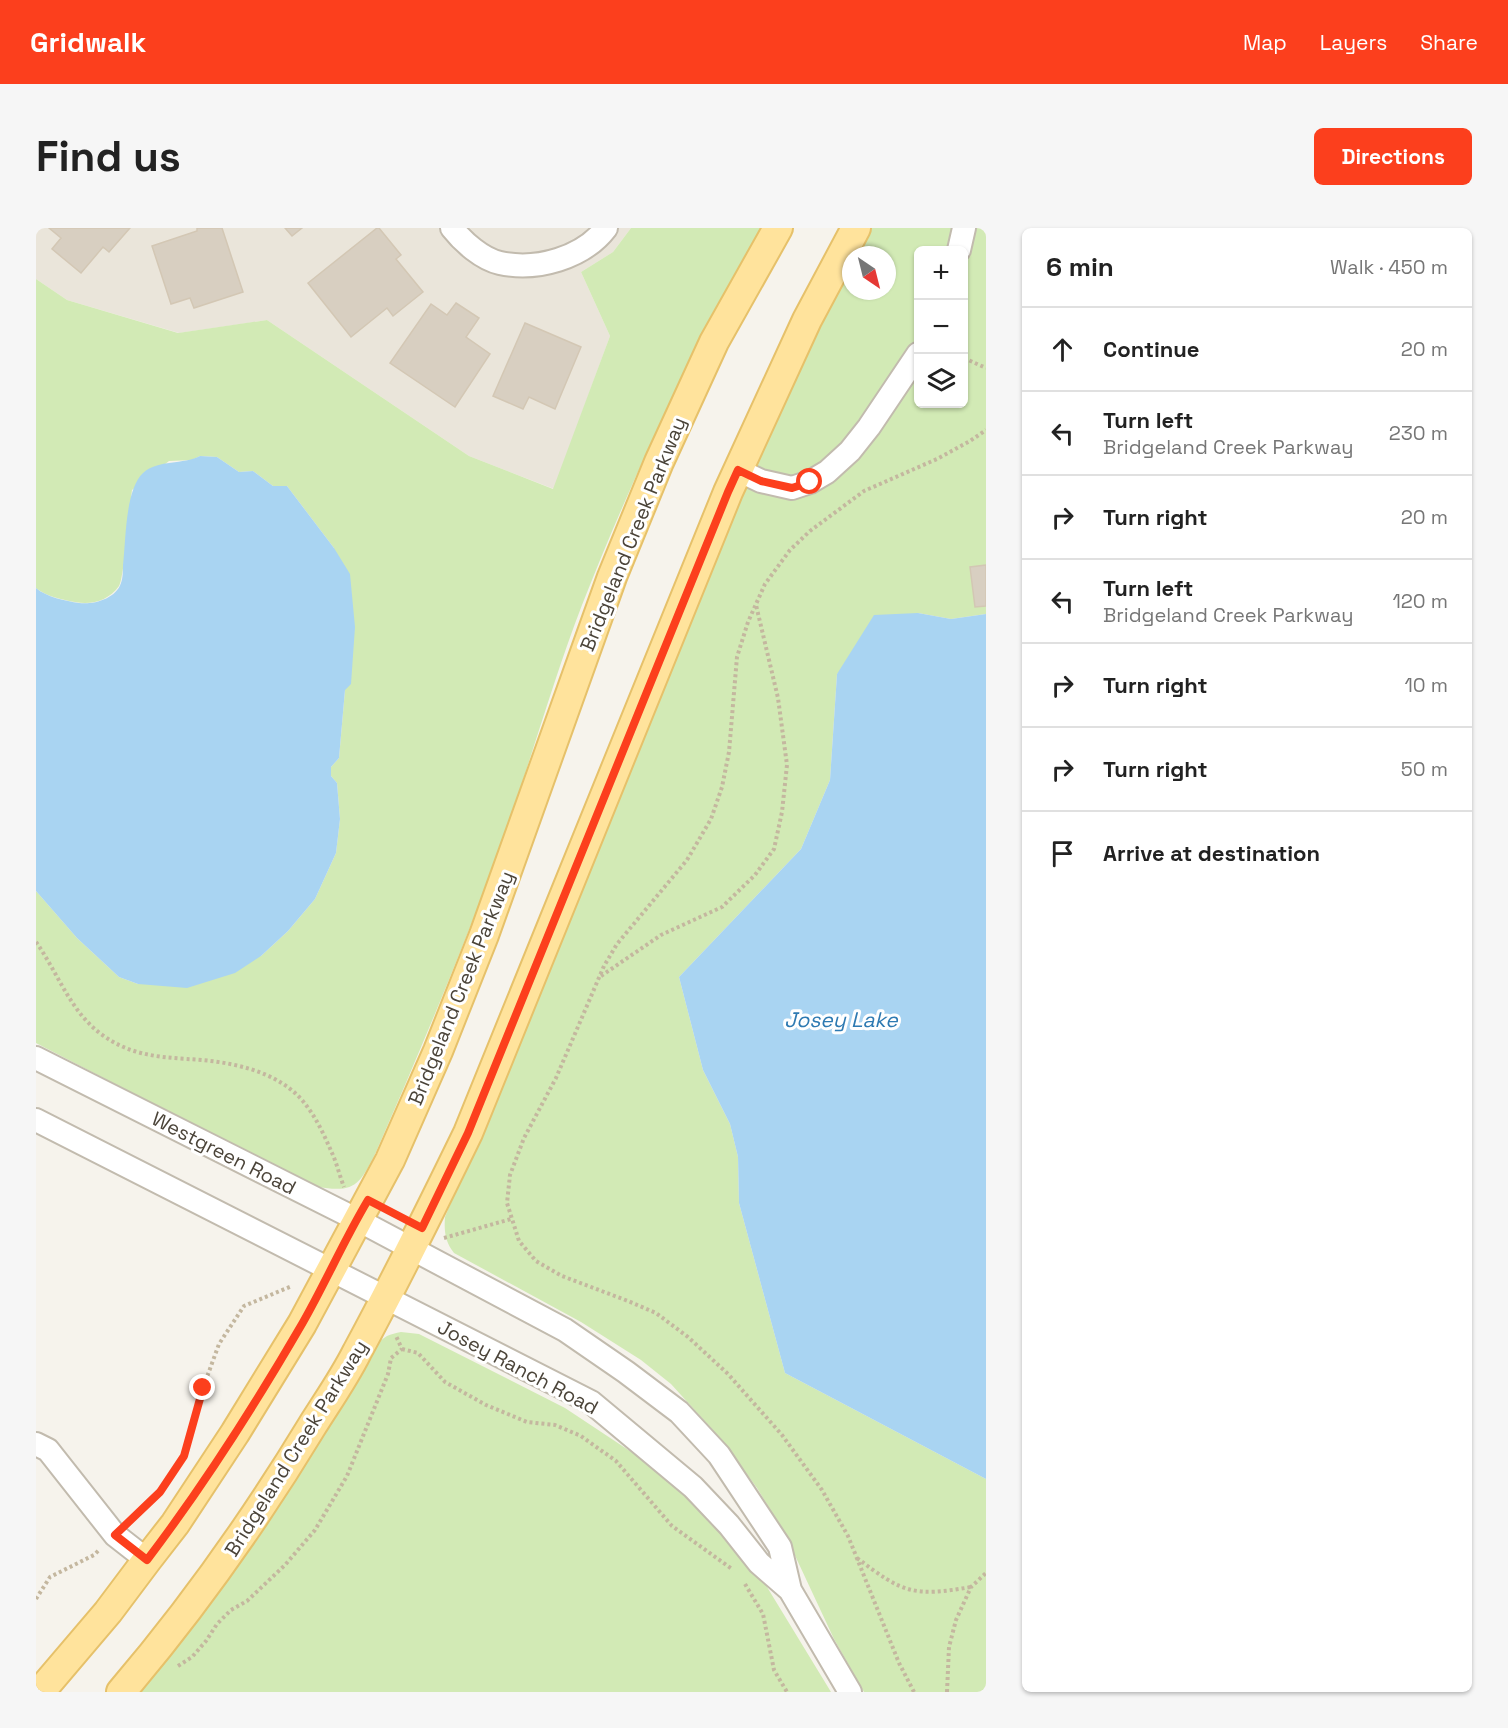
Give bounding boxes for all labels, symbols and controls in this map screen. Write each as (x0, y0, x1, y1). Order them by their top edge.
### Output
text: Gridwalk (30, 24, 146, 60)
text: Map (1243, 29, 1287, 56)
text: Layers (1320, 29, 1387, 56)
text: Share (1420, 29, 1478, 56)
button: Directions (1314, 128, 1472, 185)
text: Find us (36, 130, 181, 183)
north arrow (842, 246, 896, 300)
map controls (914, 246, 968, 408)
button: + (914, 246, 968, 300)
text: 6 min (1046, 250, 1114, 284)
text: Walk · 450 m (1330, 254, 1448, 280)
button: − (914, 300, 968, 354)
icon: ahead (1046, 333, 1079, 366)
text: Continue (1103, 335, 1199, 363)
text: 20 m (1401, 336, 1448, 362)
button: layers (914, 354, 968, 408)
text: Turn left (1103, 406, 1193, 434)
street label: Bridgeland Creek Parkway (574, 413, 692, 655)
icon: left (1046, 417, 1079, 450)
text: 230 m (1389, 420, 1448, 446)
text: Bridgeland Creek Parkway (1103, 434, 1353, 460)
route start (796, 468, 822, 494)
icon: right (1046, 501, 1079, 534)
text: Turn right (1103, 503, 1208, 531)
text: 20 m (1401, 504, 1448, 530)
text: Turn left (1103, 574, 1193, 602)
icon: left (1046, 585, 1079, 618)
text: 120 m (1392, 588, 1448, 614)
text: Bridgeland Creek Parkway (1103, 602, 1353, 628)
icon: right (1046, 669, 1079, 702)
text: Turn right (1103, 671, 1208, 699)
text: 10 m (1404, 672, 1448, 698)
icon: right (1046, 753, 1079, 786)
text: Turn right (1103, 755, 1208, 783)
text: 50 m (1401, 756, 1448, 782)
icon: arrive (1046, 837, 1079, 870)
text: Arrive at destination (1103, 839, 1320, 867)
street label: Bridgeland Creek Parkway (402, 867, 520, 1109)
water label: Josey Lake (784, 1006, 899, 1033)
street label: Westgreen Road (148, 1105, 300, 1201)
street label: Josey Ranch Road (433, 1314, 603, 1420)
street label: Bridgeland Creek Parkway (219, 1335, 373, 1561)
route end (189, 1374, 215, 1400)

